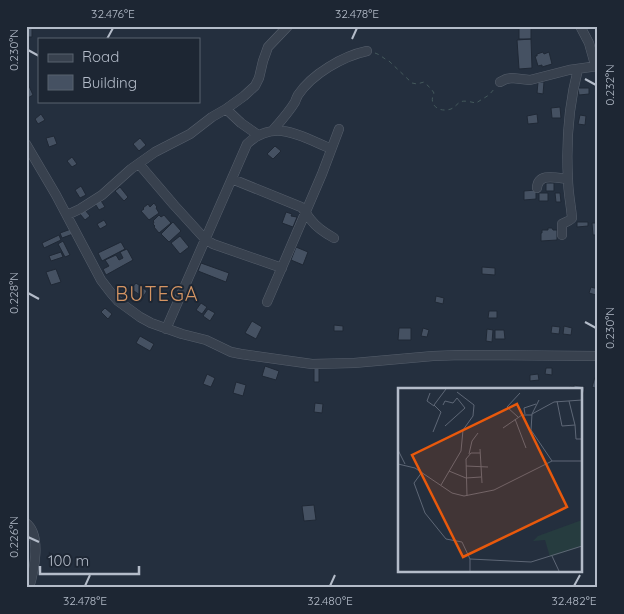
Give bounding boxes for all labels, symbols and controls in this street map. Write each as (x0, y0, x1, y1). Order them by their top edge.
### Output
text: 32.476°E (91, 6, 135, 21)
text: 32.478°E (335, 6, 379, 21)
text: 0.230°N (6, 29, 21, 71)
legend (38, 38, 200, 102)
text: Road (82, 47, 119, 66)
text: 0.232°N (602, 64, 617, 106)
text: Building (82, 73, 137, 92)
text: 0.228°N (6, 272, 21, 314)
district label: BUTEGA (115, 281, 199, 306)
text: 0.230°N (602, 307, 617, 349)
inset map (398, 388, 582, 572)
text: 0.226°N (6, 516, 21, 558)
scale bar (40, 544, 139, 576)
text: 100 m (48, 551, 89, 570)
text: 32.478°E (63, 593, 107, 608)
text: 32.480°E (307, 593, 353, 608)
text: 32.482°E (551, 593, 597, 608)

